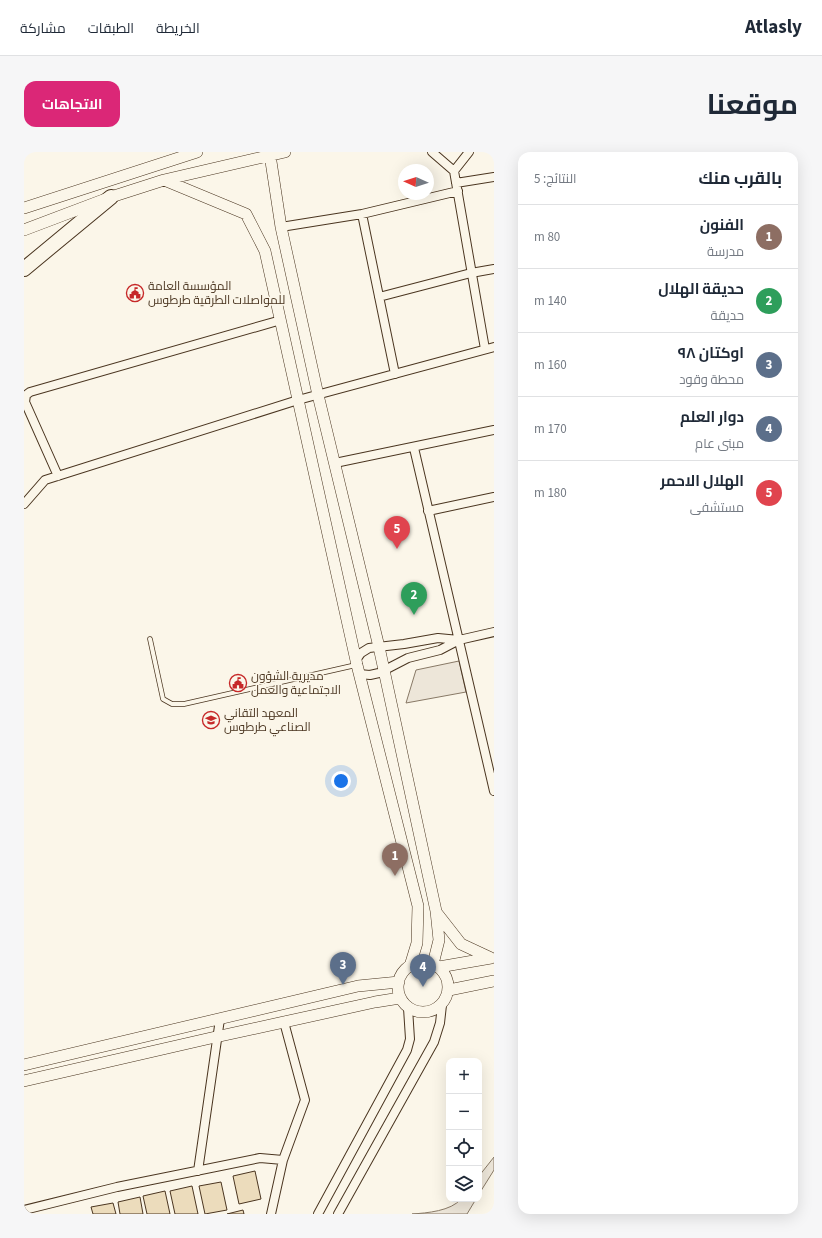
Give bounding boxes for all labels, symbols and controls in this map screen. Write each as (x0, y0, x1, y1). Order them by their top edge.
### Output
text: Atlasly (745, 14, 802, 41)
text: مشاركة (20, 19, 66, 39)
text: الطبقات (88, 19, 134, 39)
text: الخريطة (156, 19, 200, 39)
button: الاتجاهات (24, 81, 120, 127)
text: موقعنا (707, 85, 798, 125)
north arrow (398, 164, 434, 200)
text: بالقرب منك (698, 167, 782, 191)
text: النتائج: 5 (534, 170, 577, 188)
text: الفنون (700, 215, 744, 236)
text: 80 m (534, 228, 560, 246)
text: 1 (766, 228, 772, 246)
text: مدرسة (707, 243, 744, 261)
place label: المؤسسة العامة للمواصلات الطرقية طرطوس (148, 278, 285, 309)
text: حديقة الهلال (658, 279, 744, 300)
public building icon: المؤسسة العامة للمواصلات الطرقية طرطوس (125, 283, 145, 303)
text: 140 m (534, 292, 567, 310)
text: 2 (766, 292, 772, 310)
text: حديقة (711, 307, 744, 325)
text: اوكتان ٩٨ (678, 343, 744, 364)
text: 160 m (534, 356, 567, 374)
text: 3 (766, 356, 772, 374)
text: محطة وقود (679, 371, 744, 389)
text: دوار العلم (680, 407, 744, 428)
text: 170 m (534, 420, 567, 438)
text: 4 (766, 420, 772, 438)
text: مبنى عام (695, 435, 744, 453)
text: الهلال الاحمر (660, 471, 744, 492)
text: 180 m (534, 484, 567, 502)
text: 5 (766, 484, 772, 502)
text: مستشفى (690, 499, 744, 517)
pin: 5 (384, 516, 410, 549)
pin: 2 (401, 582, 427, 615)
place label: مديرية الشؤون الاجتماعية والعمل (251, 668, 341, 699)
public building icon: مديرية الشؤون الاجتماعية والعمل (228, 673, 248, 693)
place label: المعهد التقاني الصناعي طرطوس (224, 705, 311, 737)
school or university icon: المعهد التقاني الصناعي طرطوس (201, 710, 221, 730)
your location (331, 771, 351, 791)
pin: 1 (382, 843, 408, 876)
pin: 3 (330, 952, 356, 985)
pin: 4 (410, 954, 436, 987)
map controls (446, 1058, 482, 1202)
button: + (446, 1058, 482, 1094)
button: − (446, 1094, 482, 1130)
button: locate (446, 1130, 482, 1166)
button: layers (446, 1166, 482, 1202)

